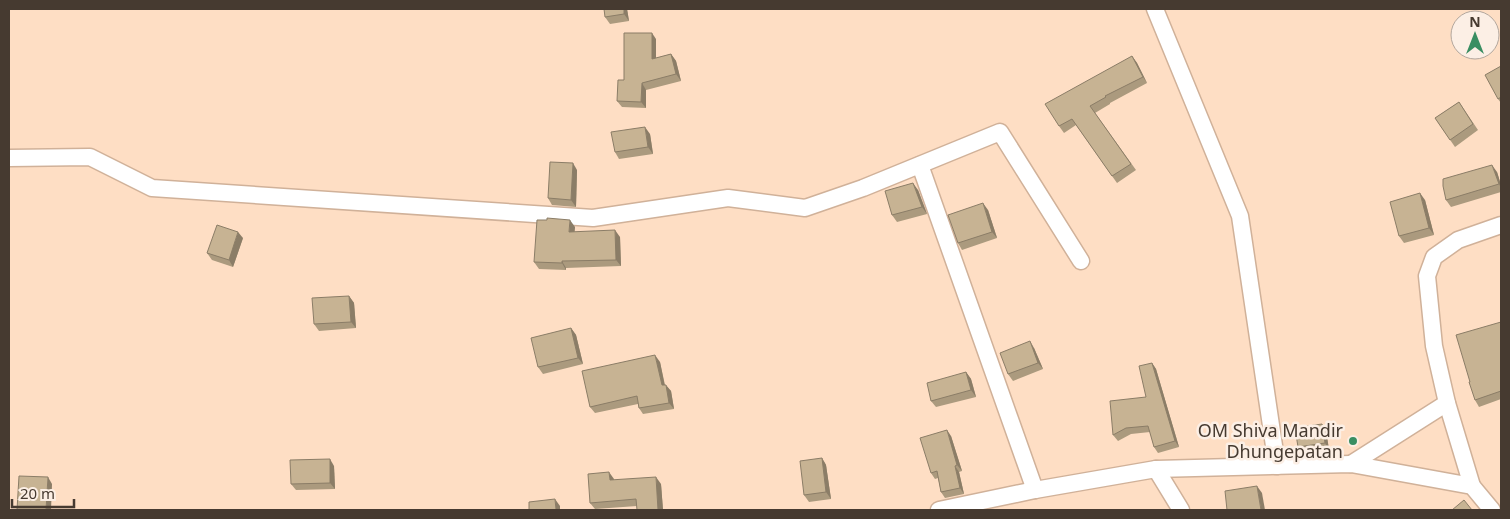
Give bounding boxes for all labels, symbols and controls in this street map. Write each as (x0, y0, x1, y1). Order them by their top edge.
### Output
north arrow (1450, 10, 1500, 60)
text: N (1469, 12, 1481, 31)
place label: OM Shiva Mandir Dhungepatan (1198, 418, 1344, 463)
marker: OM Shiva Mandir Dhungepatan (1347, 435, 1359, 447)
scale bar (12, 476, 75, 508)
text: 20 m (20, 483, 55, 503)

